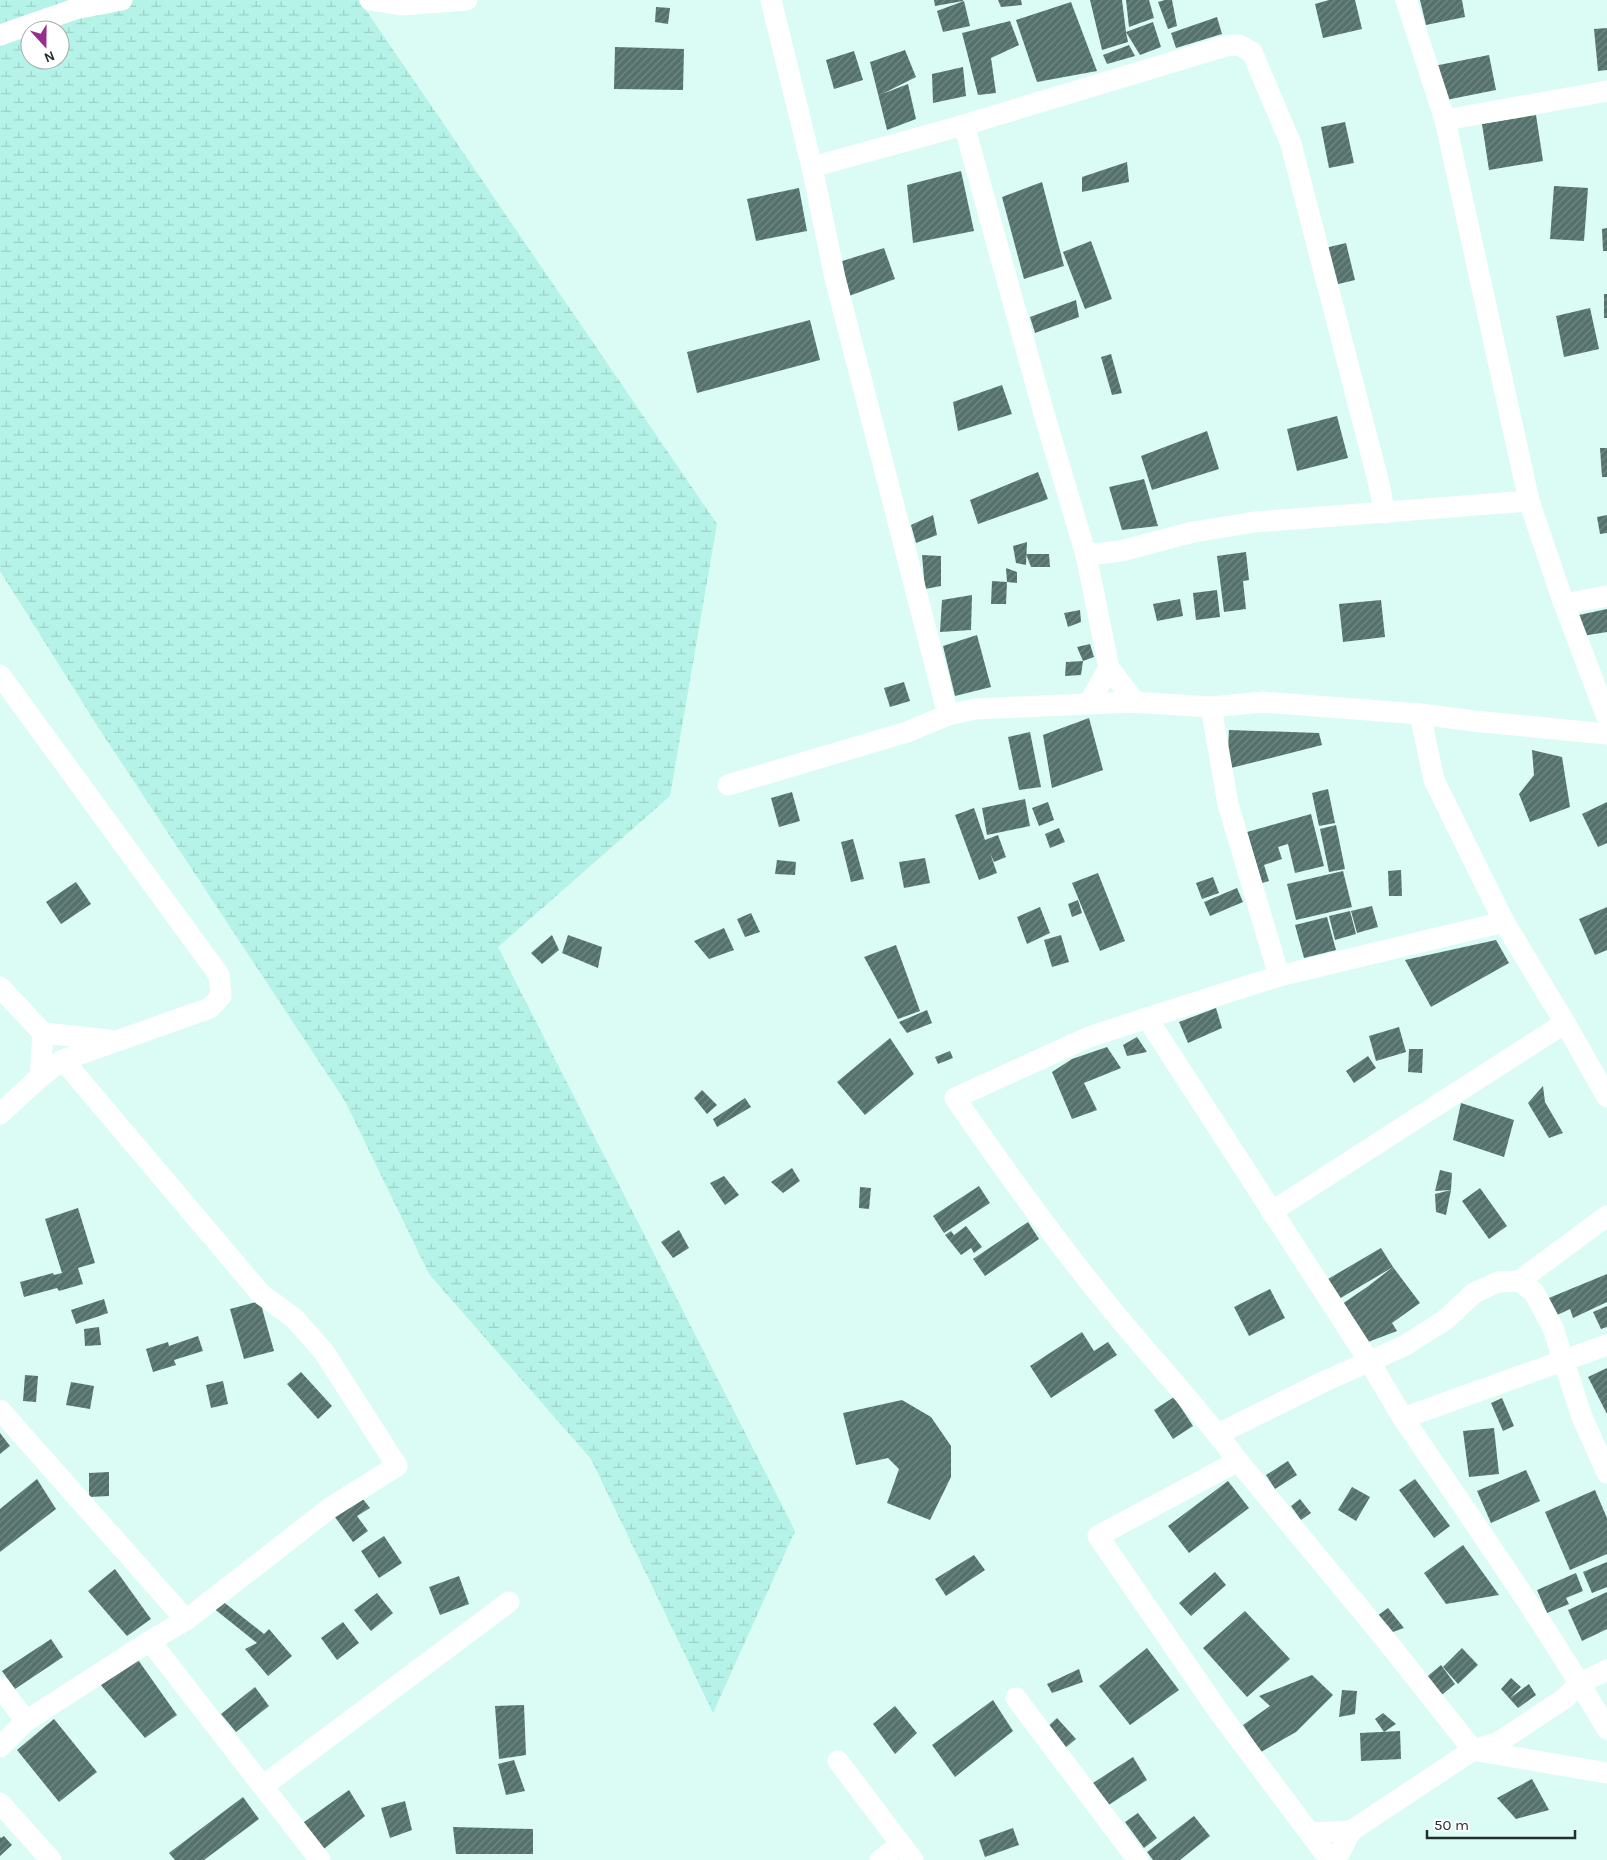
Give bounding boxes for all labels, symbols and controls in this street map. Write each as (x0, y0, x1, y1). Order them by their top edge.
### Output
north arrow (20, 20, 70, 70)
text: N (42, 47, 57, 66)
scale bar (1427, 1808, 1574, 1840)
text: 50 m (1434, 1816, 1469, 1834)

